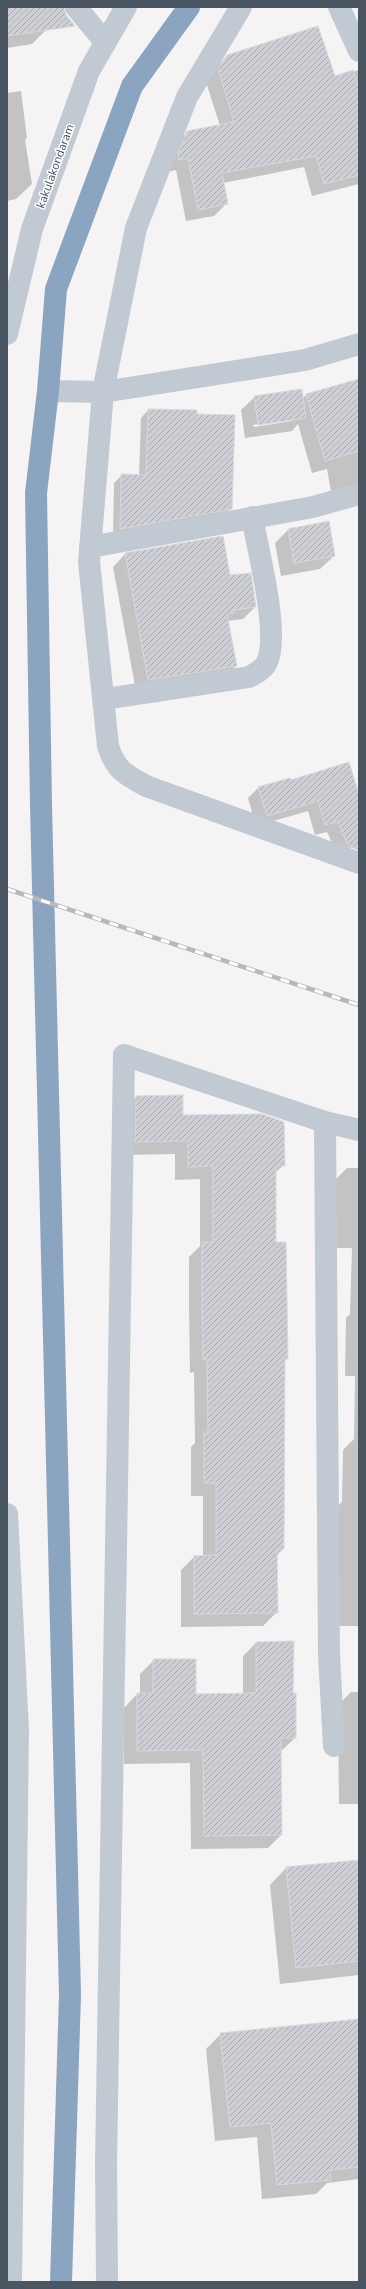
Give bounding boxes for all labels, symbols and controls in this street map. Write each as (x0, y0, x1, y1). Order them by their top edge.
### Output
street label: kakulakondaram (32, 122, 78, 210)

